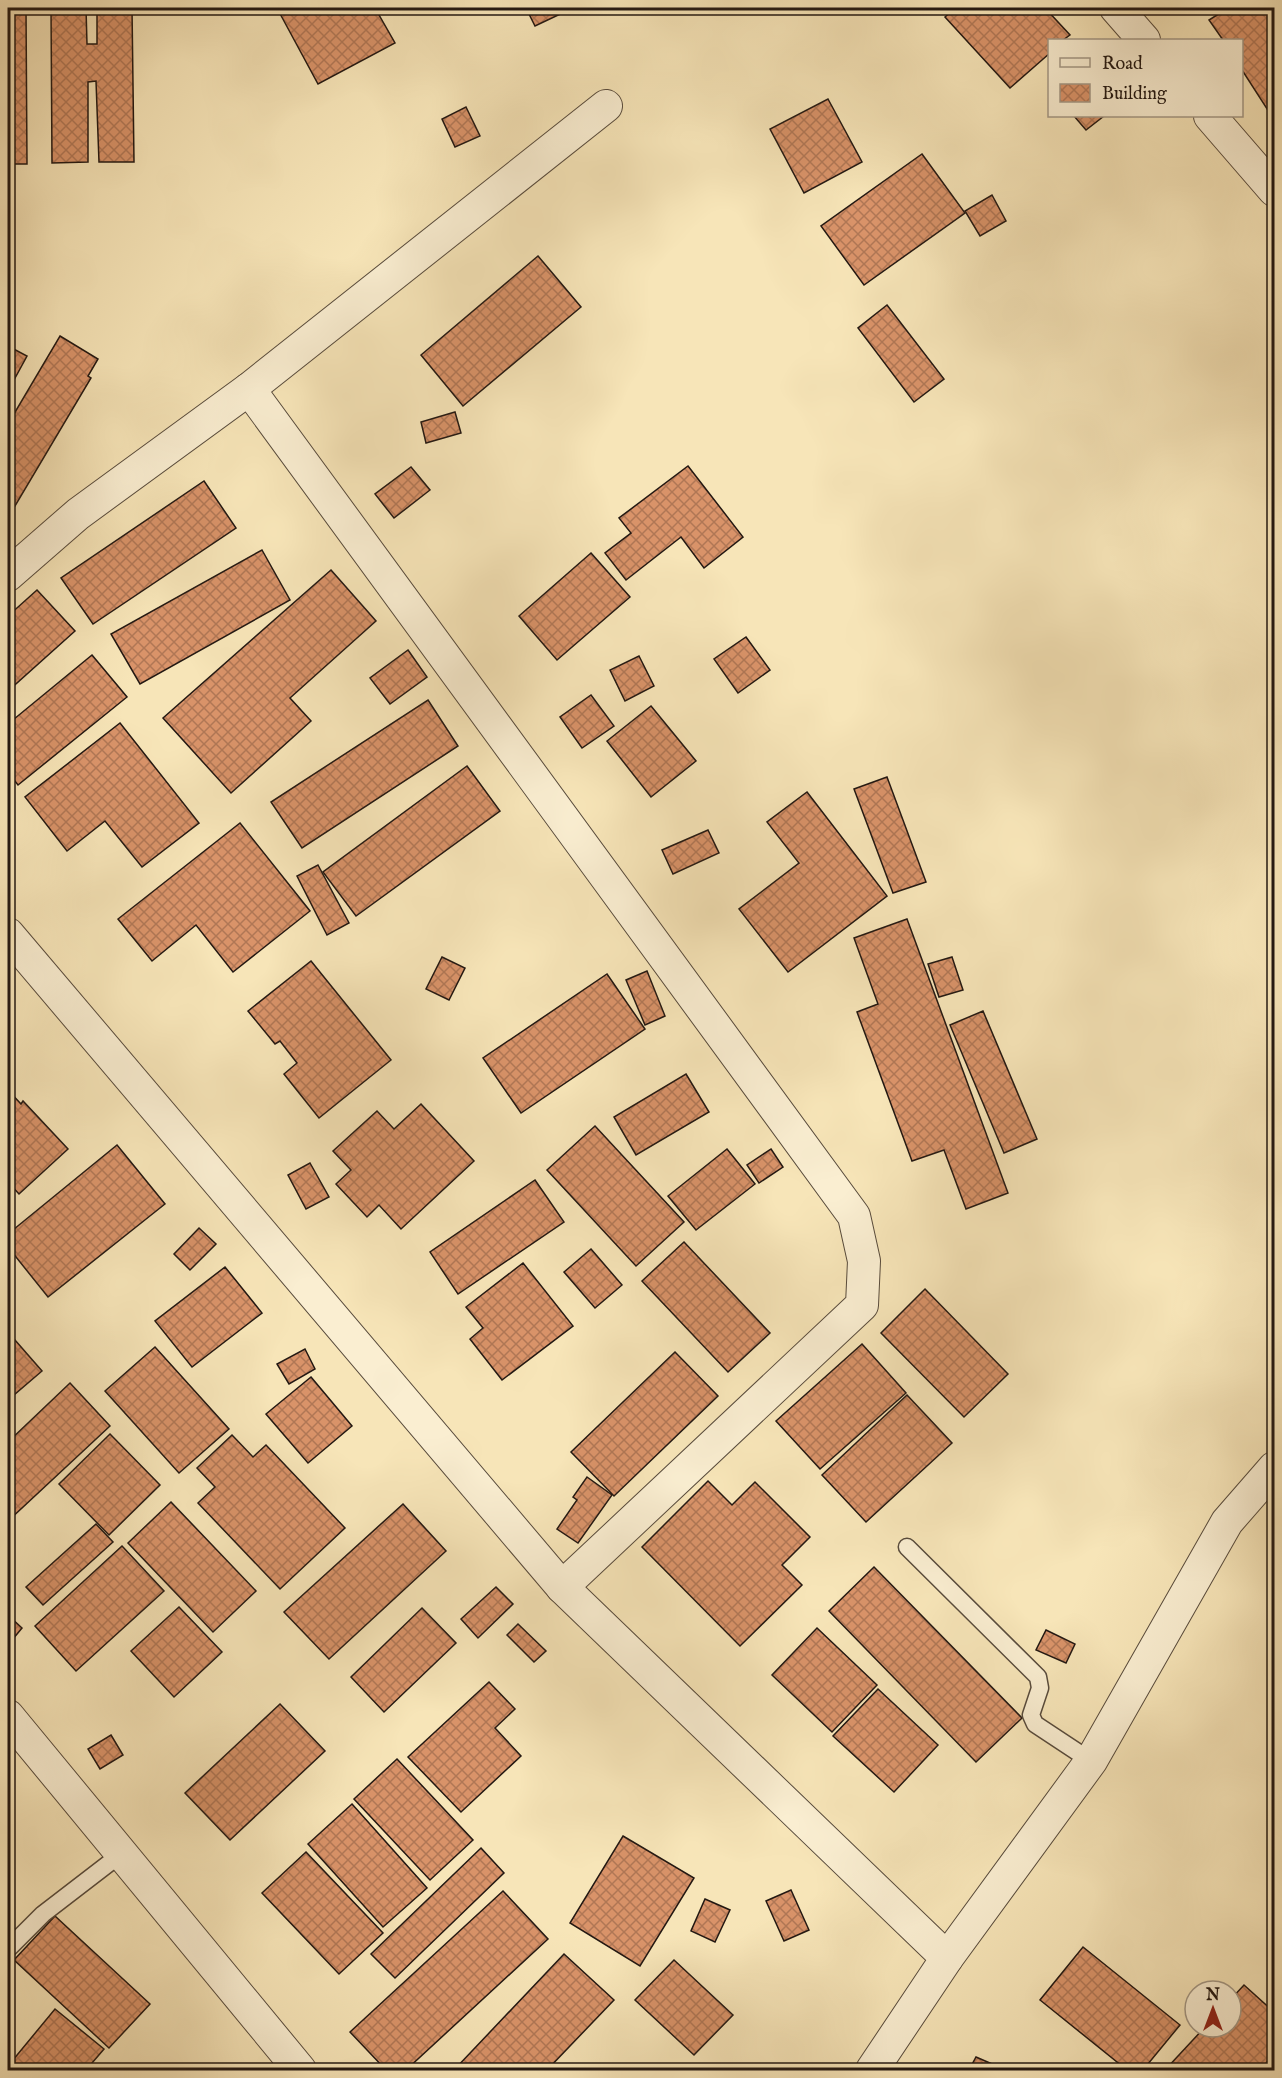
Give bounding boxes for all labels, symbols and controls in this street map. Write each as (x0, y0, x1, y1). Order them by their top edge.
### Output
legend (1048, 39, 1243, 117)
text: Road (1102, 53, 1143, 76)
text: Building (1102, 83, 1167, 106)
north arrow (1183, 1979, 1243, 2039)
text: N (1205, 1986, 1220, 2006)

